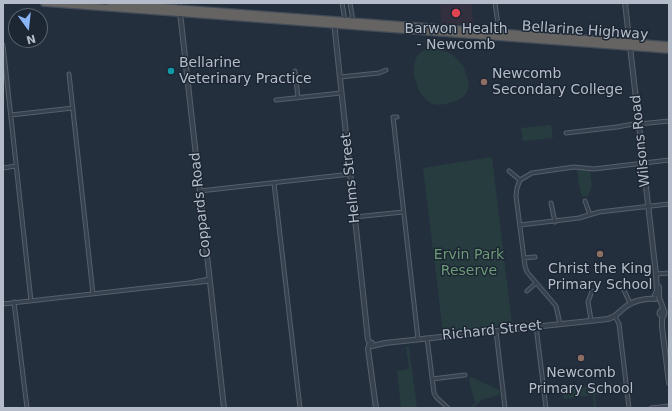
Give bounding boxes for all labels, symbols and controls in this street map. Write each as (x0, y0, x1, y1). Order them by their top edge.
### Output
marker: Barwon Health - Newcomb (450, 7, 462, 19)
north arrow (8, 8, 48, 48)
street label: Bellarine Highway (521, 18, 649, 44)
place label: Barwon Health - Newcomb (404, 21, 508, 54)
text: N (25, 32, 37, 47)
place label: Bellarine Veterinary Practice (179, 55, 312, 88)
marker: Bellarine Veterinary Practice (166, 66, 176, 76)
place label: Newcomb Secondary College (492, 66, 623, 98)
marker: Newcomb Secondary College (479, 77, 489, 87)
street label: Wilsons Road (628, 94, 654, 188)
street label: Helms Street (338, 132, 364, 224)
street label: Coppards Road (187, 151, 215, 259)
park label: Ervin Park Reserve (434, 247, 504, 280)
marker: Christ the King Primary School (595, 249, 605, 259)
place label: Christ the King Primary School (547, 261, 653, 294)
street label: Richard Street (441, 317, 543, 345)
marker: Newcomb Primary School (576, 353, 586, 363)
place label: Newcomb Primary School (528, 365, 634, 398)

